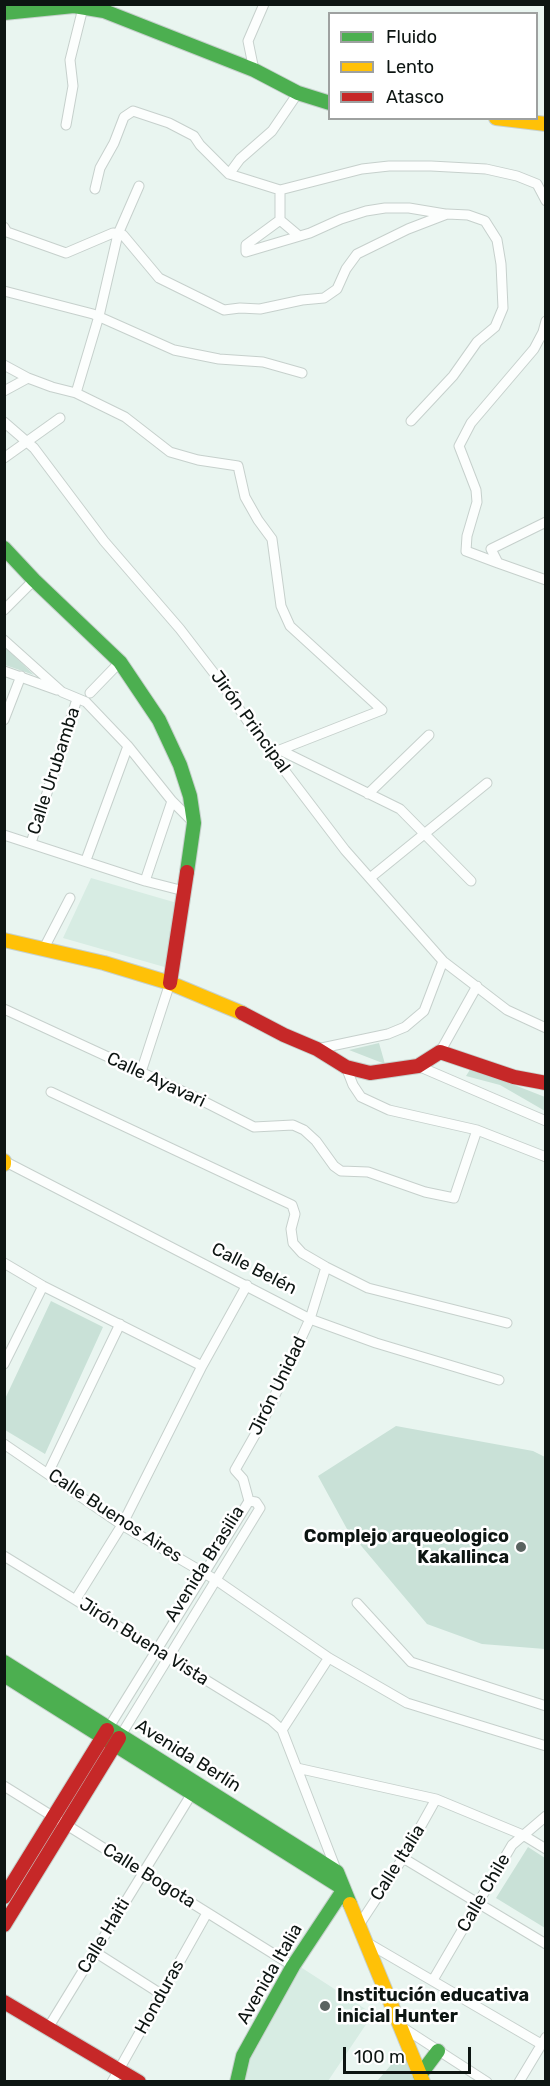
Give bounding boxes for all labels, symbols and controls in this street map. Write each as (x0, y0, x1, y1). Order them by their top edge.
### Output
legend (328, 12, 538, 120)
text: Fluido (386, 26, 437, 48)
text: Lento (386, 56, 434, 78)
text: Atasco (386, 86, 444, 108)
street label: Jirón Principal (206, 667, 294, 777)
street label: Calle Urubamba (23, 705, 85, 837)
street label: Calle Ayavari (103, 1048, 209, 1112)
street label: Calle Belén (208, 1238, 300, 1300)
street label: Jirón Unidad (245, 1333, 311, 1439)
street label: Calle Buenos Aires (44, 1465, 186, 1567)
street label: Avenida Brasilia (161, 1502, 249, 1626)
place label: Complejo arqueologico Kakallinca (304, 1526, 509, 1568)
marker: Complejo arqueologico Kakallinca (514, 1540, 528, 1554)
street label: Jirón Buena Vista (75, 1593, 213, 1691)
street label: Avenida Berlín (131, 1715, 245, 1797)
street label: Calle Italia (366, 1821, 430, 1905)
street label: Calle Bogota (99, 1839, 199, 1913)
street label: Calle Chile (453, 1850, 515, 1936)
street label: Calle Haiti (73, 1895, 135, 1977)
street label: Avenida Italia (233, 1920, 307, 2028)
street label: Honduras (131, 1956, 189, 2038)
place label: Institución educativa inicial Hunter (337, 1985, 529, 2028)
marker: Institución educativa inicial Hunter (318, 1999, 332, 2013)
scale bar (346, 2035, 474, 2073)
text: 100 m (354, 2046, 405, 2068)

